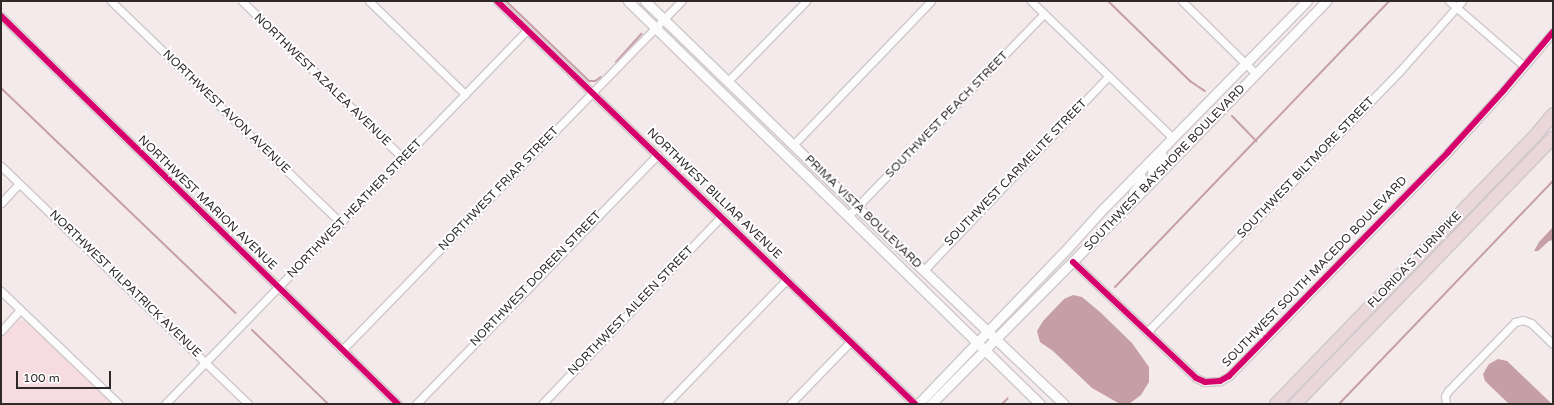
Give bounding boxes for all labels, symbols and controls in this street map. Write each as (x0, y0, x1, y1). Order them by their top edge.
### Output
street label: NORTHWEST AZALEA AVENUE (251, 11, 393, 149)
street label: NORTHWEST AVON AVENUE (159, 47, 293, 177)
street label: SOUTHWEST PEACH STREET (883, 49, 1011, 181)
street label: SOUTHWEST BAYSHORE BOULEVARD (1082, 82, 1248, 254)
street label: SOUTHWEST BILTMORE STREET (1234, 94, 1378, 242)
street label: SOUTHWEST CARMELITE STREET (942, 97, 1090, 249)
street label: NORTHWEST FRIAR STREET (436, 124, 562, 254)
street label: NORTHWEST BILLIAR AVENUE (644, 126, 784, 262)
street label: NORTHWEST MARION AVENUE (135, 133, 279, 273)
street label: NORTHWEST HEATHER STREET (285, 137, 425, 281)
street label: PRIMA VISTA BOULEVARD (802, 152, 924, 272)
street label: SOUTHWEST SOUTH MACEDO BOULEVARD (1220, 174, 1410, 370)
street label: NORTHWEST KILPATRICK AVENUE (46, 208, 204, 360)
street label: NORTHWEST DOREEN STREET (468, 208, 604, 350)
street label: FLORIDA'S TURNPIKE (1365, 209, 1465, 311)
street label: NORTHWEST AILEEN STREET (565, 243, 697, 379)
scale bar (18, 363, 113, 389)
text: 100 m (23, 371, 60, 385)

